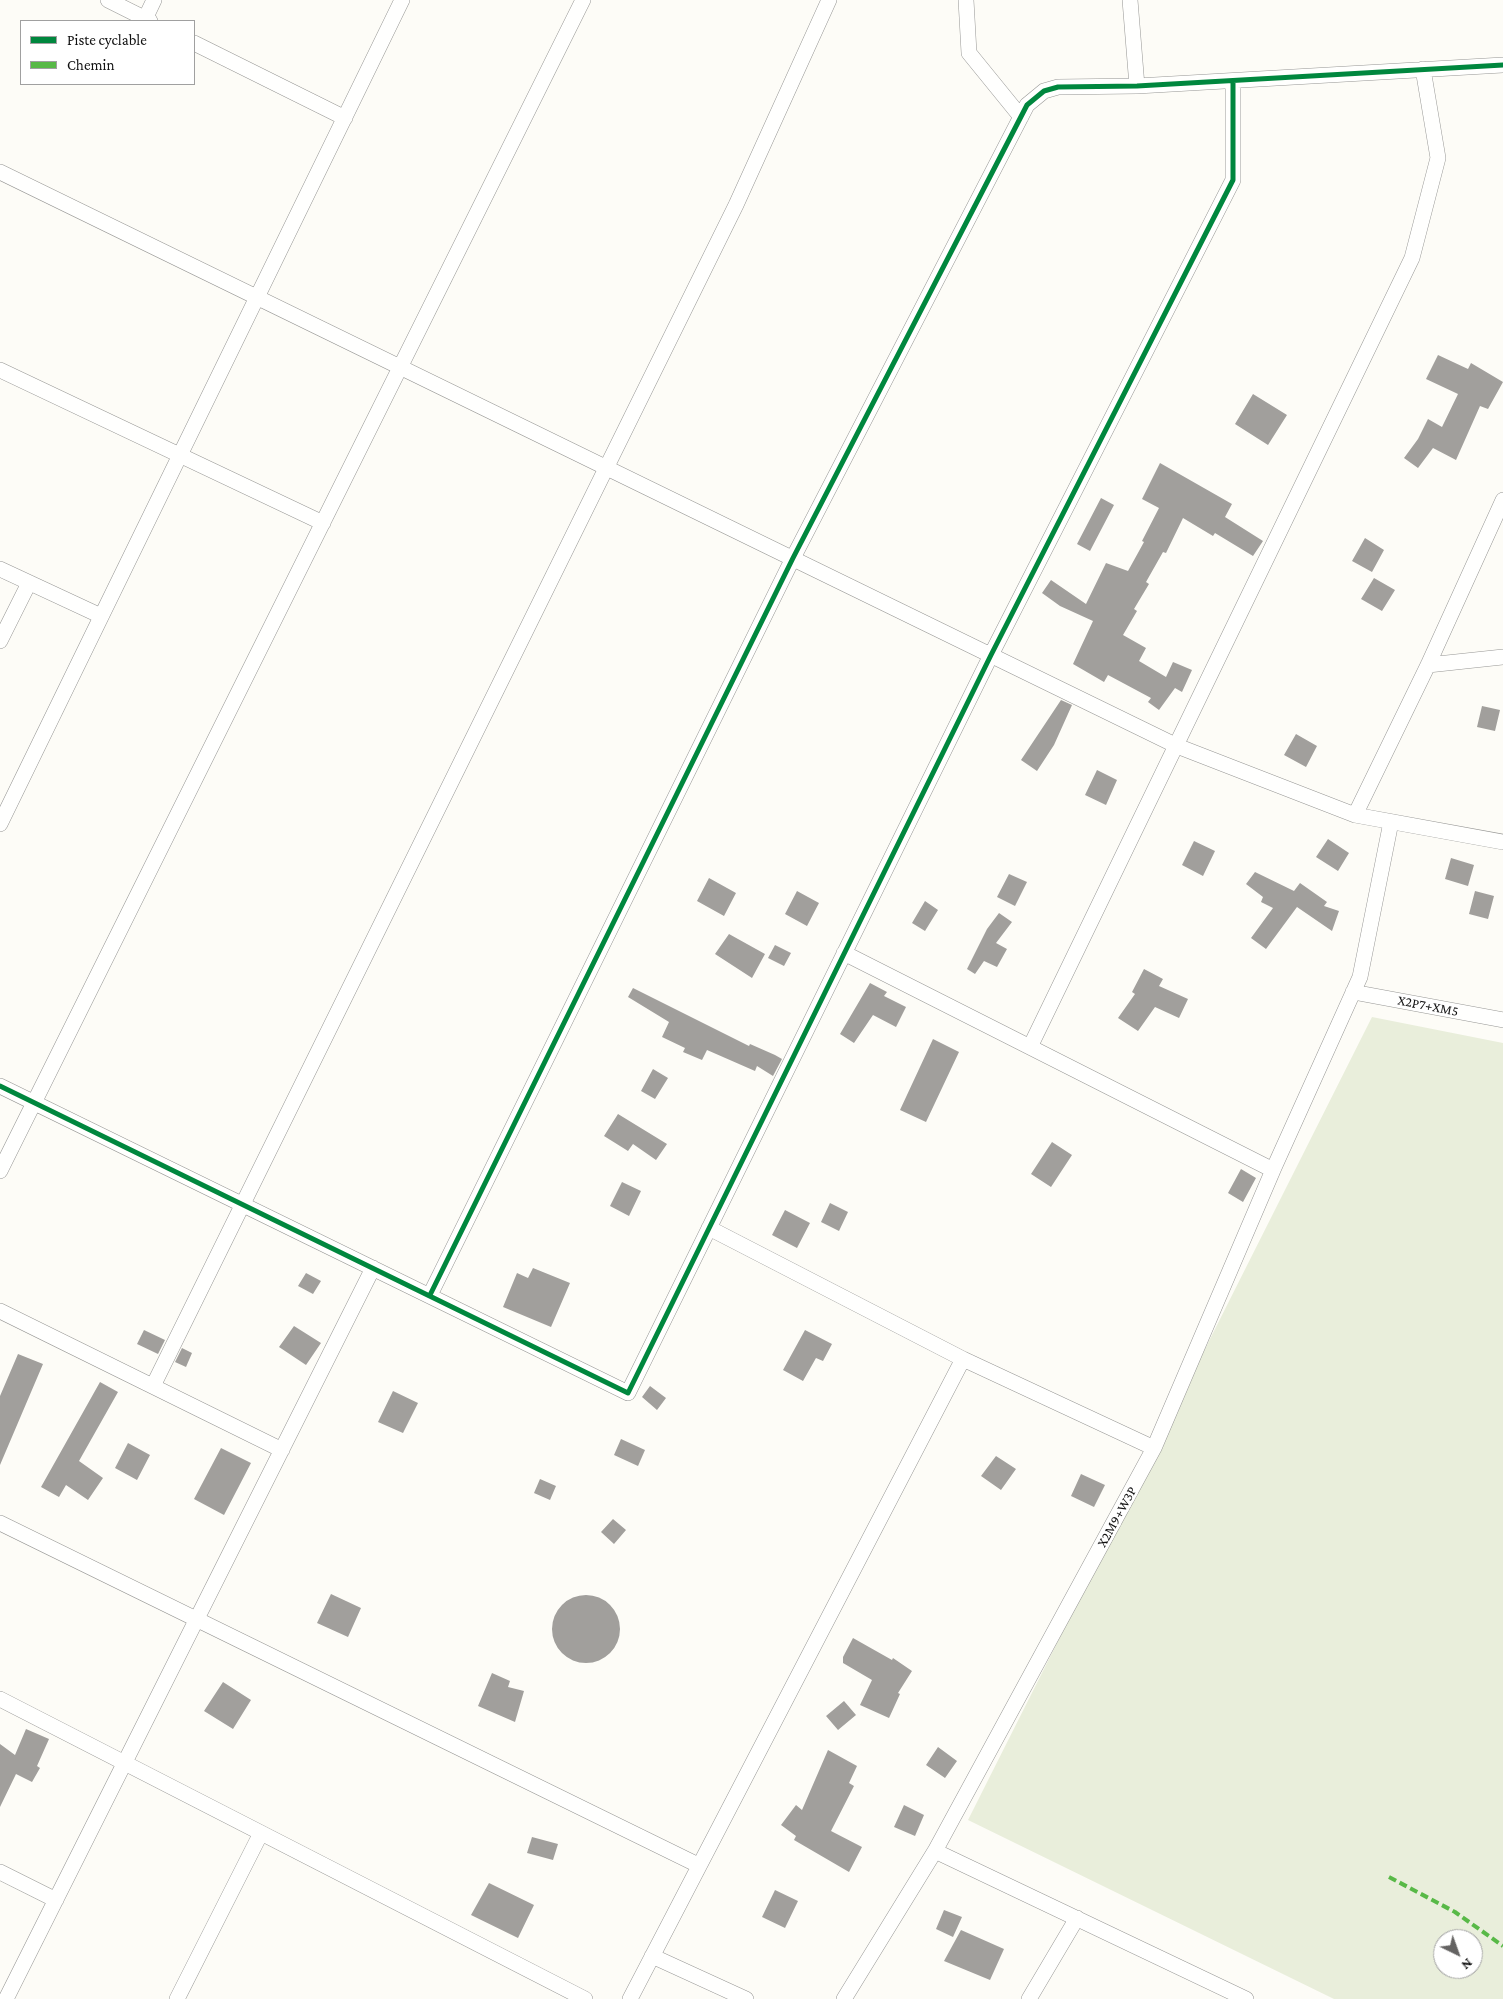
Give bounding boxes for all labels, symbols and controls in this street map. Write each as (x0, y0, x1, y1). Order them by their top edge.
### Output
legend (20, 20, 195, 85)
text: Piste cyclable (67, 32, 147, 48)
text: Chemin (67, 57, 115, 73)
street label: X2P7+XM5 (1396, 992, 1460, 1020)
street label: X2M9+W3P (1093, 1484, 1141, 1550)
north arrow (1433, 1929, 1483, 1979)
text: N (1458, 1955, 1476, 1974)

